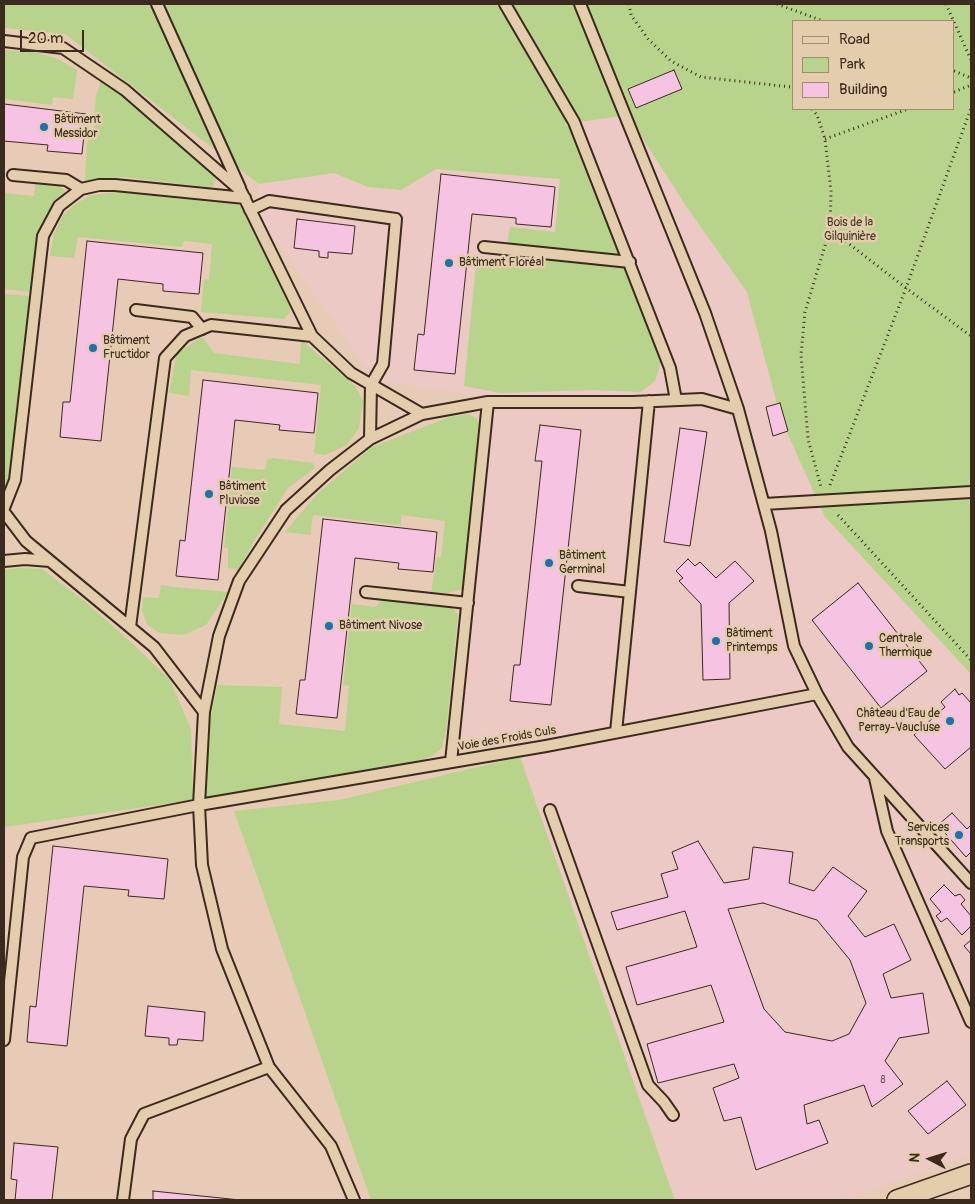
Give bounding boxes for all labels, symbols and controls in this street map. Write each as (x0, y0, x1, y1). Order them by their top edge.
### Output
scale bar (22, 20, 86, 52)
legend (792, 20, 955, 110)
text: 20 m (28, 29, 63, 48)
text: Road (839, 30, 870, 49)
text: Park (839, 55, 865, 74)
text: Building (839, 80, 887, 99)
place label: Bâtiment Messidor (54, 113, 101, 141)
marker: Bâtiment Messidor (38, 121, 50, 133)
park label: Bois de la Gilquinière (824, 216, 876, 244)
place label: Bâtiment Floréal (459, 256, 544, 270)
marker: Bâtiment Floréal (443, 257, 455, 269)
place label: Bâtiment Fructidor (103, 334, 150, 362)
marker: Bâtiment Fructidor (87, 342, 99, 354)
place label: Bâtiment Pluviose (219, 480, 266, 508)
marker: Bâtiment Pluviose (203, 488, 215, 500)
place label: Bâtiment Germinal (559, 549, 606, 577)
marker: Bâtiment Germinal (543, 557, 555, 569)
place label: Bâtiment Nivose (339, 619, 422, 633)
marker: Bâtiment Nivose (323, 620, 335, 632)
place label: Bâtiment Printemps (726, 627, 778, 655)
place label: Centrale Thermique (879, 632, 932, 660)
marker: Bâtiment Printemps (710, 635, 722, 647)
marker: Centrale Thermique (863, 640, 875, 652)
place label: Château d'Eau de Perray-Vaucluse (856, 707, 940, 735)
marker: Château d'Eau de Perray-Vaucluse (944, 715, 956, 727)
street label: Voie des Froids Culs (457, 723, 557, 755)
place label: Services Transports (895, 821, 949, 849)
marker: Services Transports (953, 829, 965, 841)
house number: 8 (880, 1074, 886, 1086)
north arrow (905, 1134, 955, 1184)
text: N (906, 1152, 923, 1163)

